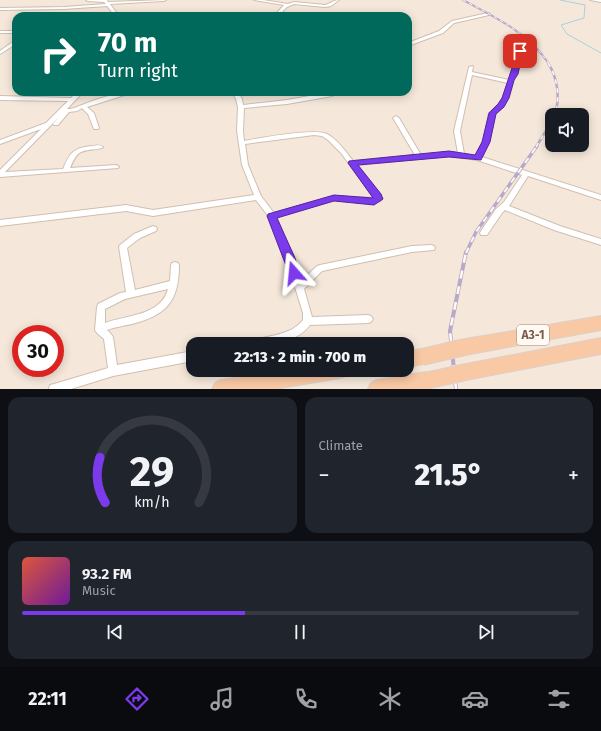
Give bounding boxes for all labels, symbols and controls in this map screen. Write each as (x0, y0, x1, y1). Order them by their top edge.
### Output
text: 70 m (98, 26, 157, 59)
icon: right (32, 28, 84, 80)
pin (503, 34, 537, 68)
icon: arrive (509, 40, 531, 62)
text: Turn right (98, 60, 178, 82)
map controls (545, 108, 589, 152)
button: sound (545, 108, 589, 152)
position arrow (273, 252, 315, 294)
speed limit sign: 30 (12, 325, 64, 377)
road number: A3-1 (517, 325, 549, 345)
text: 22:13 · 2 min · 700 m (234, 348, 366, 366)
text: Climate (319, 438, 363, 453)
text: 29 (130, 447, 174, 497)
text: 21.5° (415, 457, 483, 493)
text: − (319, 462, 330, 489)
text: + (568, 462, 579, 489)
text: km/h (135, 494, 170, 511)
text: 93.2 FM (82, 565, 132, 583)
text: Music (82, 583, 116, 598)
icon: previous (104, 621, 126, 643)
icon: pause (289, 621, 311, 643)
icon: next (475, 621, 497, 643)
icon: directions (123, 685, 151, 713)
icon: music (208, 685, 236, 713)
icon: phone (292, 685, 320, 713)
icon: climate (376, 685, 404, 713)
icon: car (461, 685, 489, 713)
icon: filters (545, 685, 573, 713)
text: 22:11 (28, 688, 67, 710)

